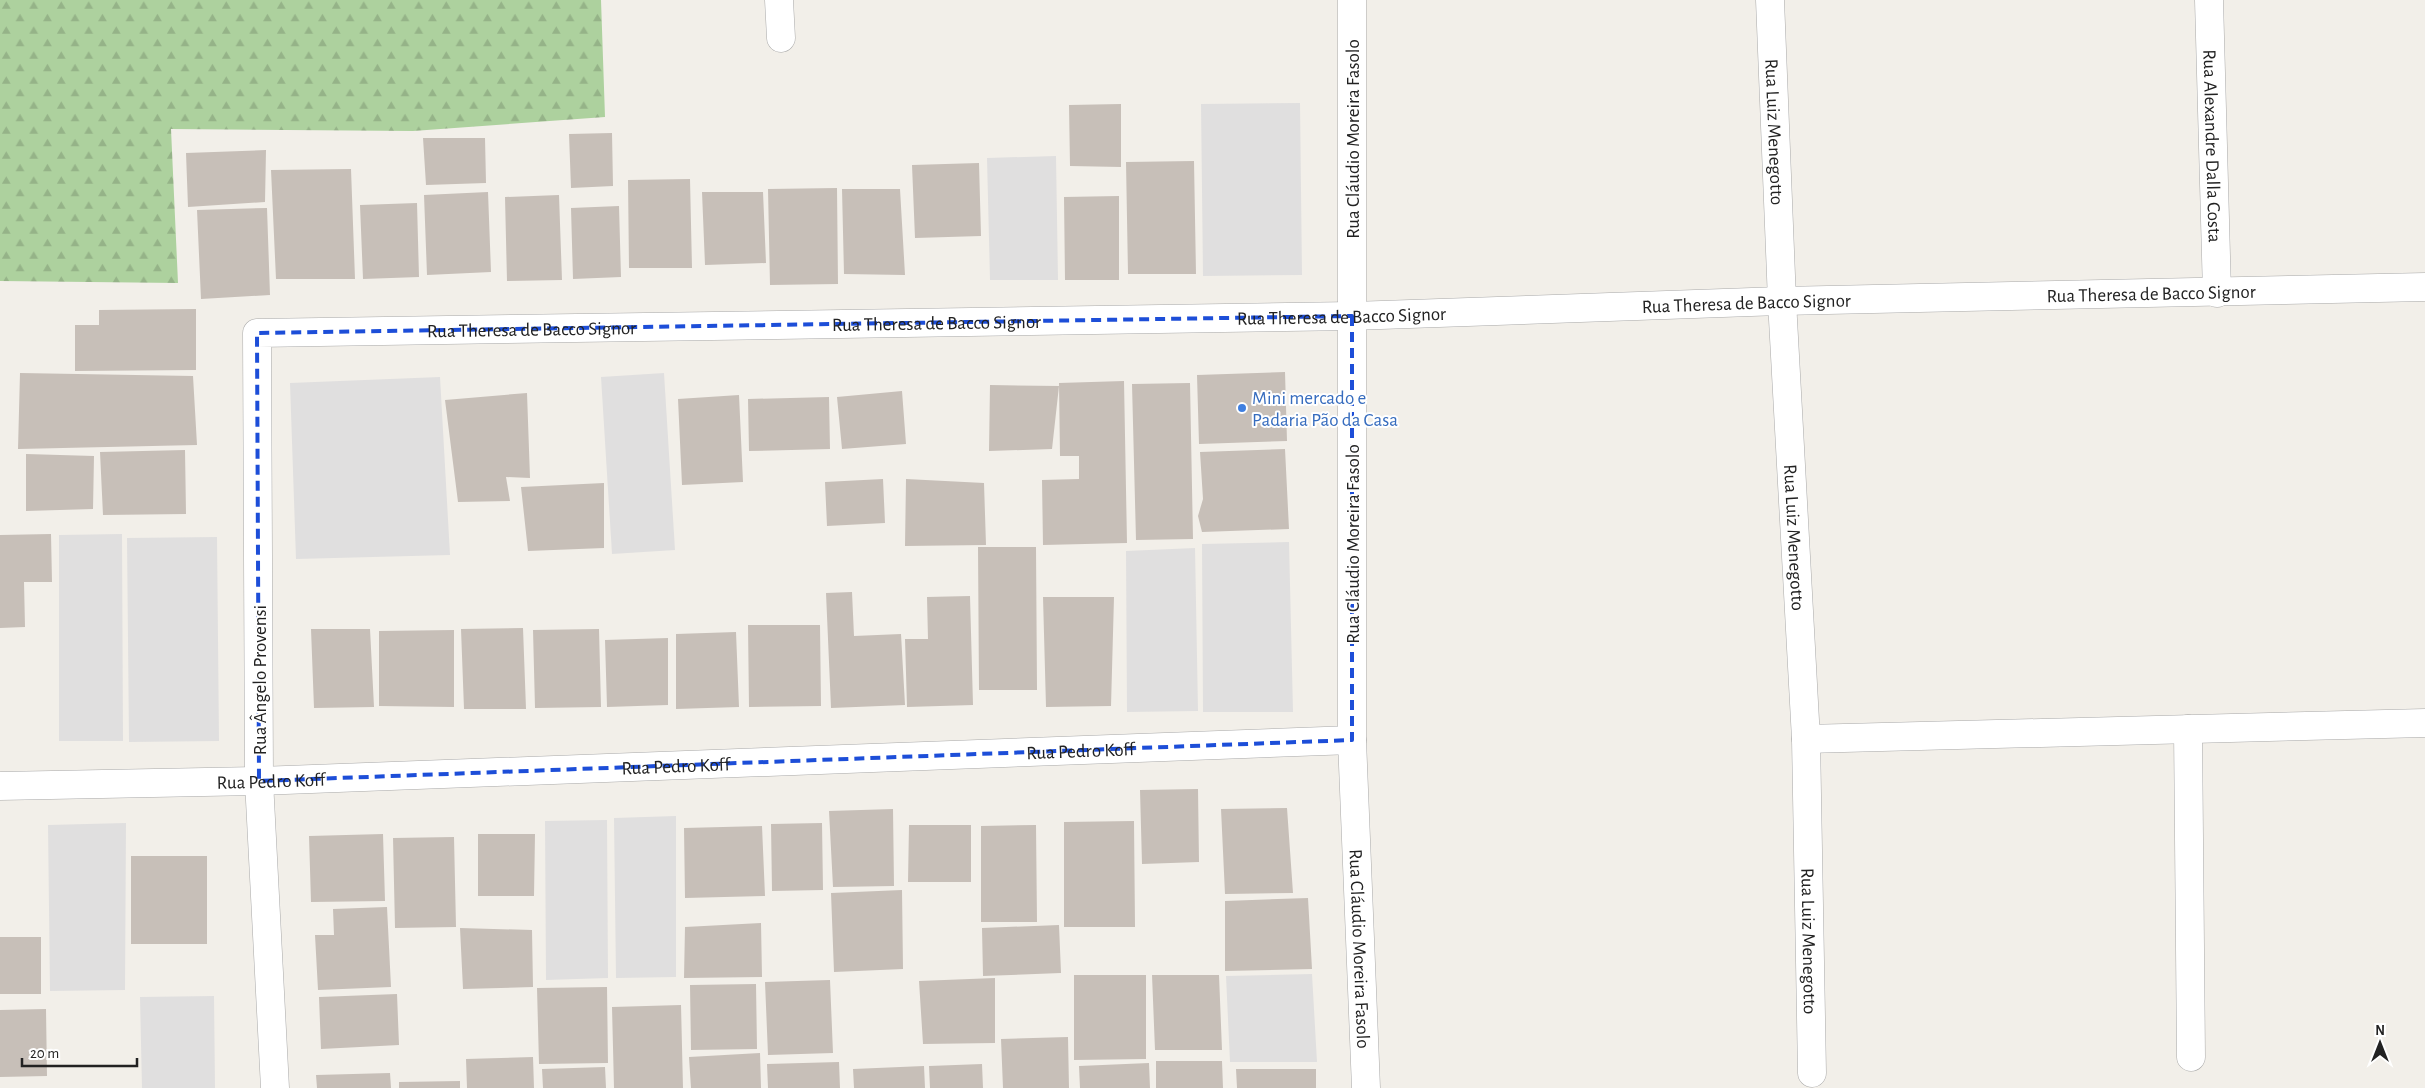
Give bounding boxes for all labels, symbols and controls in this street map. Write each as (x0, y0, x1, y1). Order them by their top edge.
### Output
street label: Rua Cláudio Moreira Fasolo (1344, 39, 1363, 239)
street label: Rua Alexandre Dalla Costa (2199, 49, 2224, 243)
street label: Rua Luiz Menegotto (1761, 58, 1786, 206)
street label: Rua Theresa de Bacco Signor (2046, 283, 2256, 306)
street label: Rua Theresa de Bacco Signor (1641, 292, 1851, 317)
street label: Rua Theresa de Bacco Signor (1237, 305, 1446, 329)
street label: Rua Theresa de Bacco Signor (832, 313, 1041, 335)
street label: Rua Theresa de Bacco Signor (427, 319, 636, 341)
place label: Mini mercado e Padaria Pão da Casa (1252, 389, 1398, 430)
marker: Mini mercado e Padaria Pão da Casa (1236, 402, 1248, 414)
street label: Rua Cláudio Moreira Fasolo (1344, 444, 1363, 644)
street label: Rua Luiz Menegotto (1780, 464, 1807, 611)
street label: Rua Ângelo Provensi (249, 605, 270, 755)
street label: Rua Pedro Koff (1026, 740, 1136, 763)
street label: Rua Pedro Koff (621, 755, 732, 778)
street label: Rua Pedro Koff (217, 770, 327, 793)
street label: Rua Cláudio Moreira Fasolo (1345, 849, 1372, 1049)
street label: Rua Luiz Menegotto (1797, 868, 1819, 1015)
north arrow (2355, 1018, 2405, 1068)
text: N (2375, 1024, 2385, 1038)
scale bar (22, 1036, 138, 1068)
text: 20 m (30, 1046, 59, 1061)

